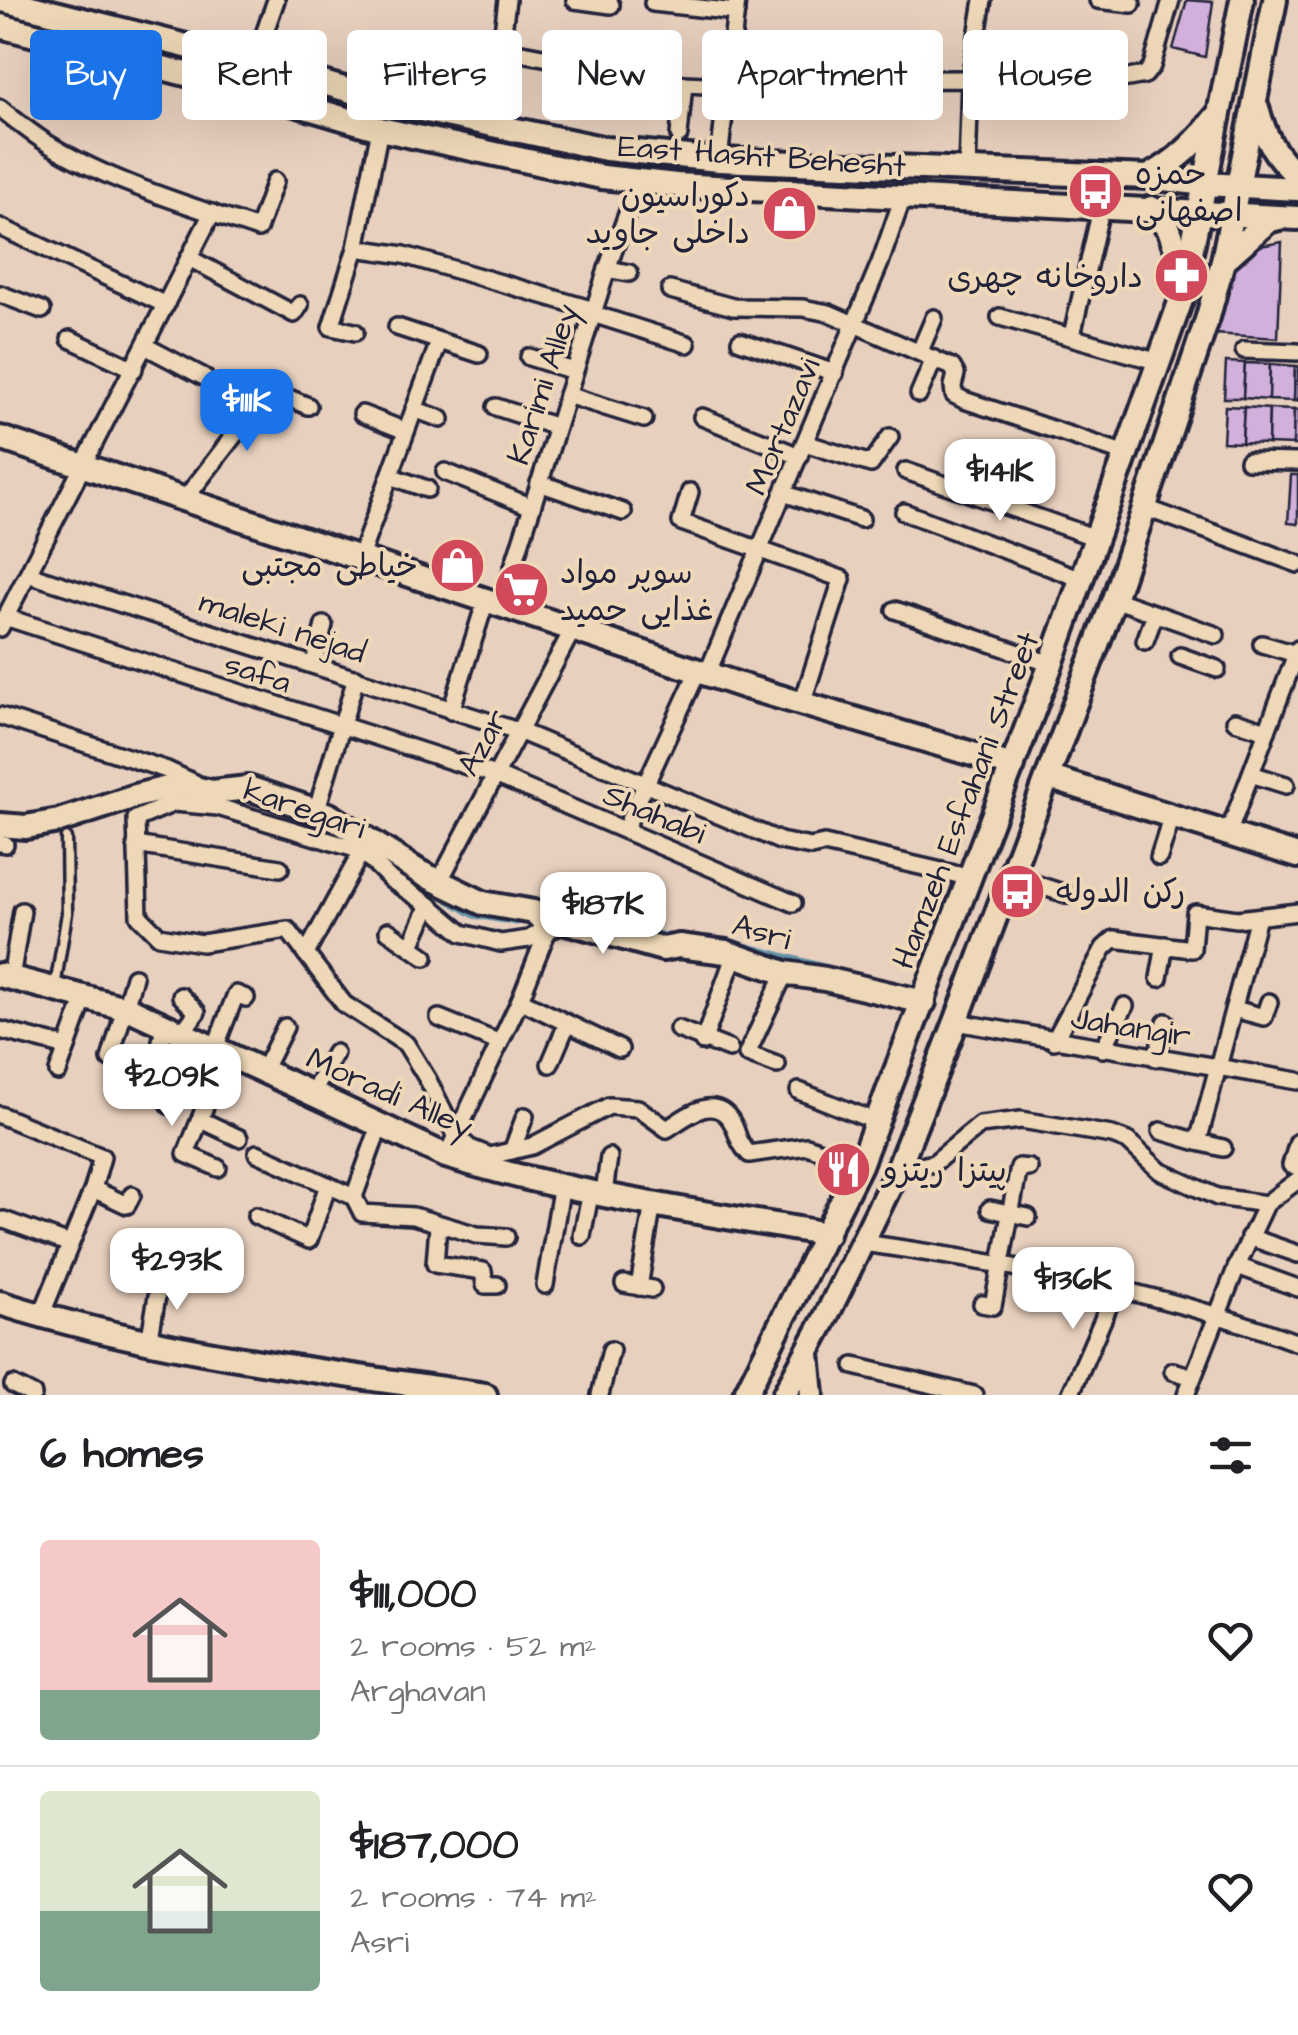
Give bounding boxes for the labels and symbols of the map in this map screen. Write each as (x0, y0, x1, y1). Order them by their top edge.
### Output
street label: East Hasht Behesht (616, 124, 907, 189)
place label: حمزه اصفهانی (1135, 152, 1243, 234)
bus stop icon: حمزه اصفهانی (1066, 161, 1126, 221)
place label: دکوراسیون داخلی جاوید (585, 174, 750, 256)
shop icon: دکوراسیون داخلی جاوید (759, 183, 819, 243)
pharmacy icon: داروخانه چهری (1152, 246, 1212, 306)
place label: داروخانه چهری (947, 255, 1143, 300)
street label: Karimi Alley (496, 298, 590, 470)
street label: Mortazavi (734, 351, 832, 502)
pin: $111K (177, 369, 317, 454)
pin: $141K (930, 439, 1070, 524)
shop icon: خیاطی مجتبی (427, 535, 487, 595)
place label: خیاطی مجتبی (241, 544, 418, 589)
place label: سوپر مواد غذایی حمید (560, 551, 714, 633)
supermarket icon: سوپر مواد غذایی حمید (491, 560, 551, 620)
street label: maleki nejad (194, 579, 372, 675)
street label: Hamzeh Esfahani Street (881, 626, 1051, 975)
street label: safa (218, 642, 297, 705)
street label: Azar (447, 701, 520, 784)
street label: karegari (238, 768, 372, 851)
street label: Shahabi (596, 773, 713, 856)
bus stop icon: رکن الدوله (987, 861, 1047, 921)
place label: رکن الدوله (1056, 870, 1185, 915)
pin: $187K (533, 872, 673, 957)
street label: Asri (727, 903, 796, 962)
street label: Jahangir (1068, 996, 1194, 1059)
street label: Moradi Alley (299, 1037, 480, 1150)
pin: $209K (102, 1044, 242, 1129)
restaurant icon: پیتزا ریتزو (814, 1140, 874, 1200)
place label: پیتزا ریتزو (880, 1149, 1007, 1194)
pin: $293K (107, 1228, 247, 1313)
pin: $136K (1003, 1247, 1143, 1332)

